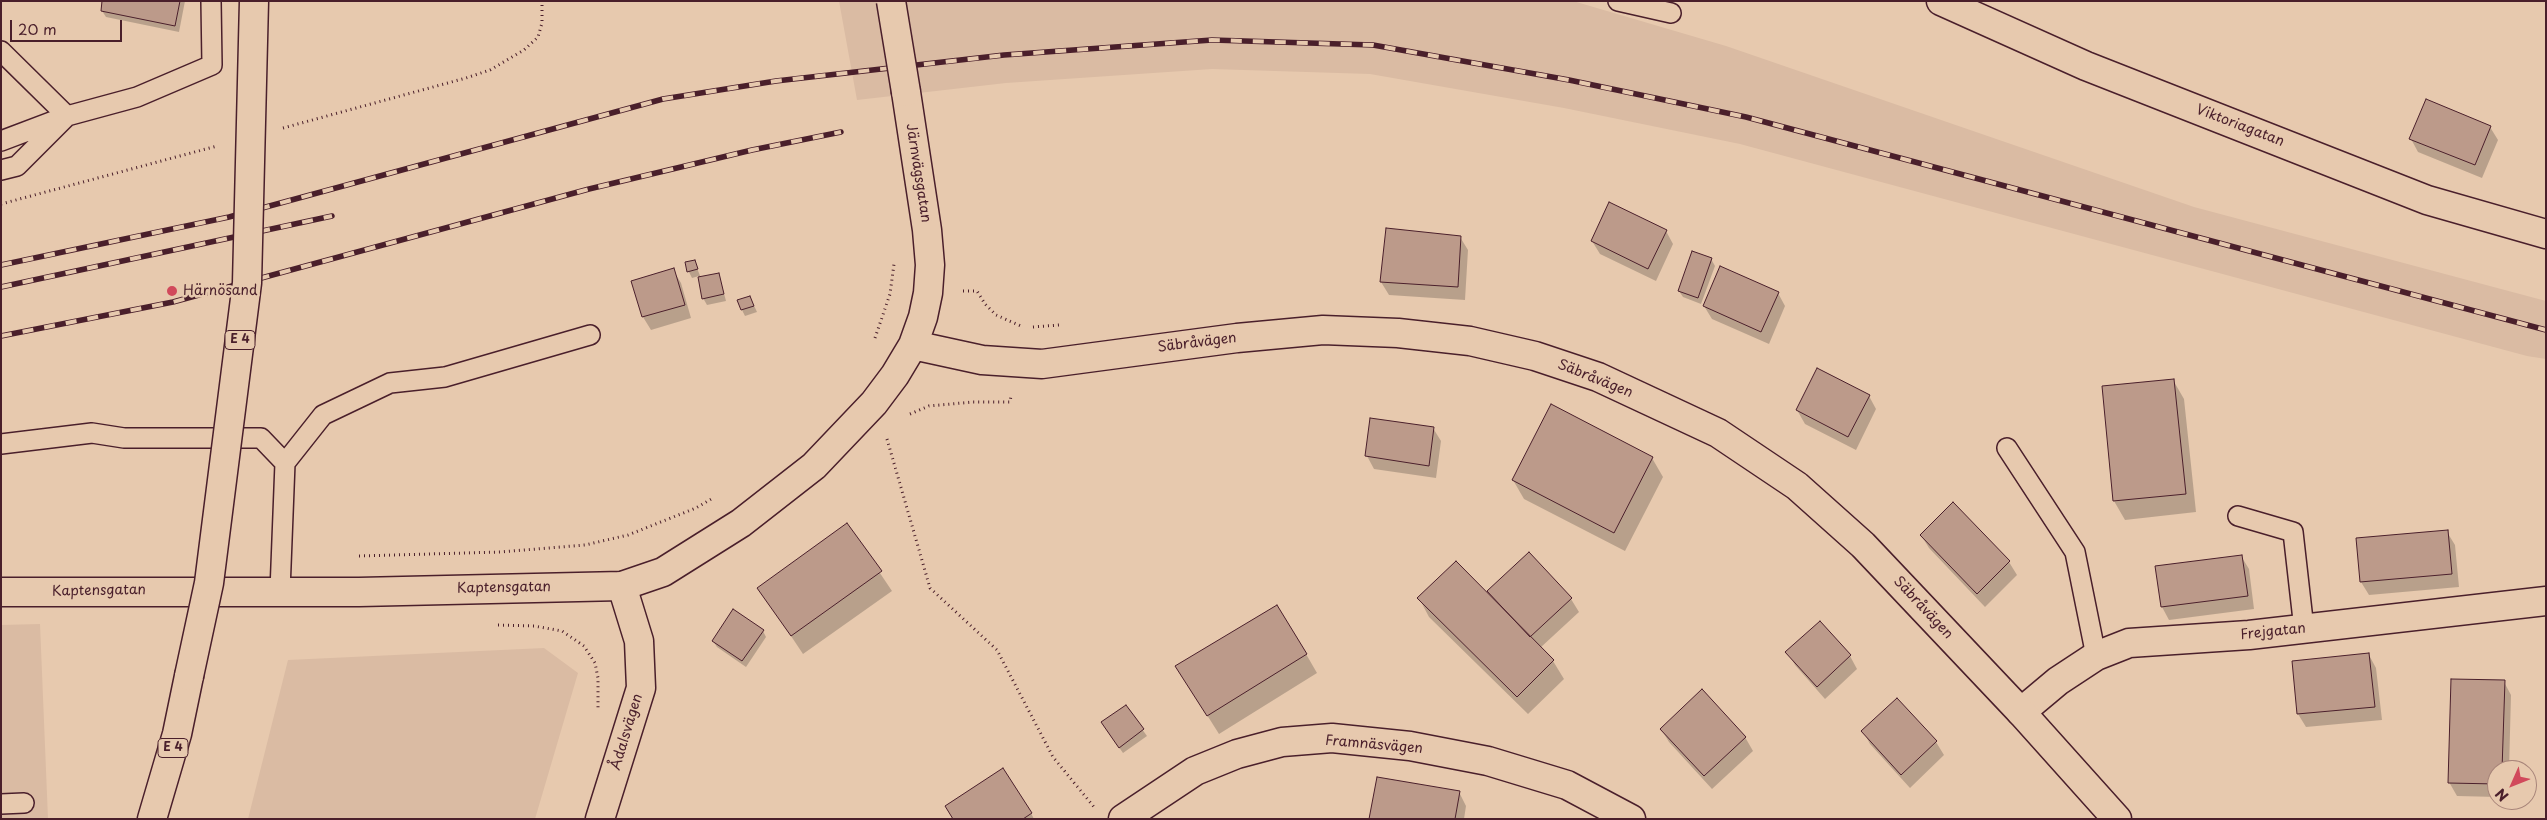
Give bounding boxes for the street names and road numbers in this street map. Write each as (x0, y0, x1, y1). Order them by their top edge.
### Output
street label: Viktoriagatan (2194, 101, 2286, 151)
street label: Järnvägsgatan (902, 122, 934, 224)
road number: E 4 (225, 330, 255, 350)
street label: Säbråvägen (1156, 330, 1238, 356)
street label: Säbråvägen (1555, 356, 1635, 402)
street label: Säbråvägen (1890, 573, 1956, 643)
street label: Kaptensgatan (457, 579, 551, 597)
street label: Kaptensgatan (52, 582, 146, 600)
street label: Frejgatan (2240, 620, 2306, 644)
street label: Ådalsvägen (607, 692, 647, 772)
street label: Framnäsvägen (1324, 732, 1424, 758)
road number: E 4 (158, 738, 188, 758)

